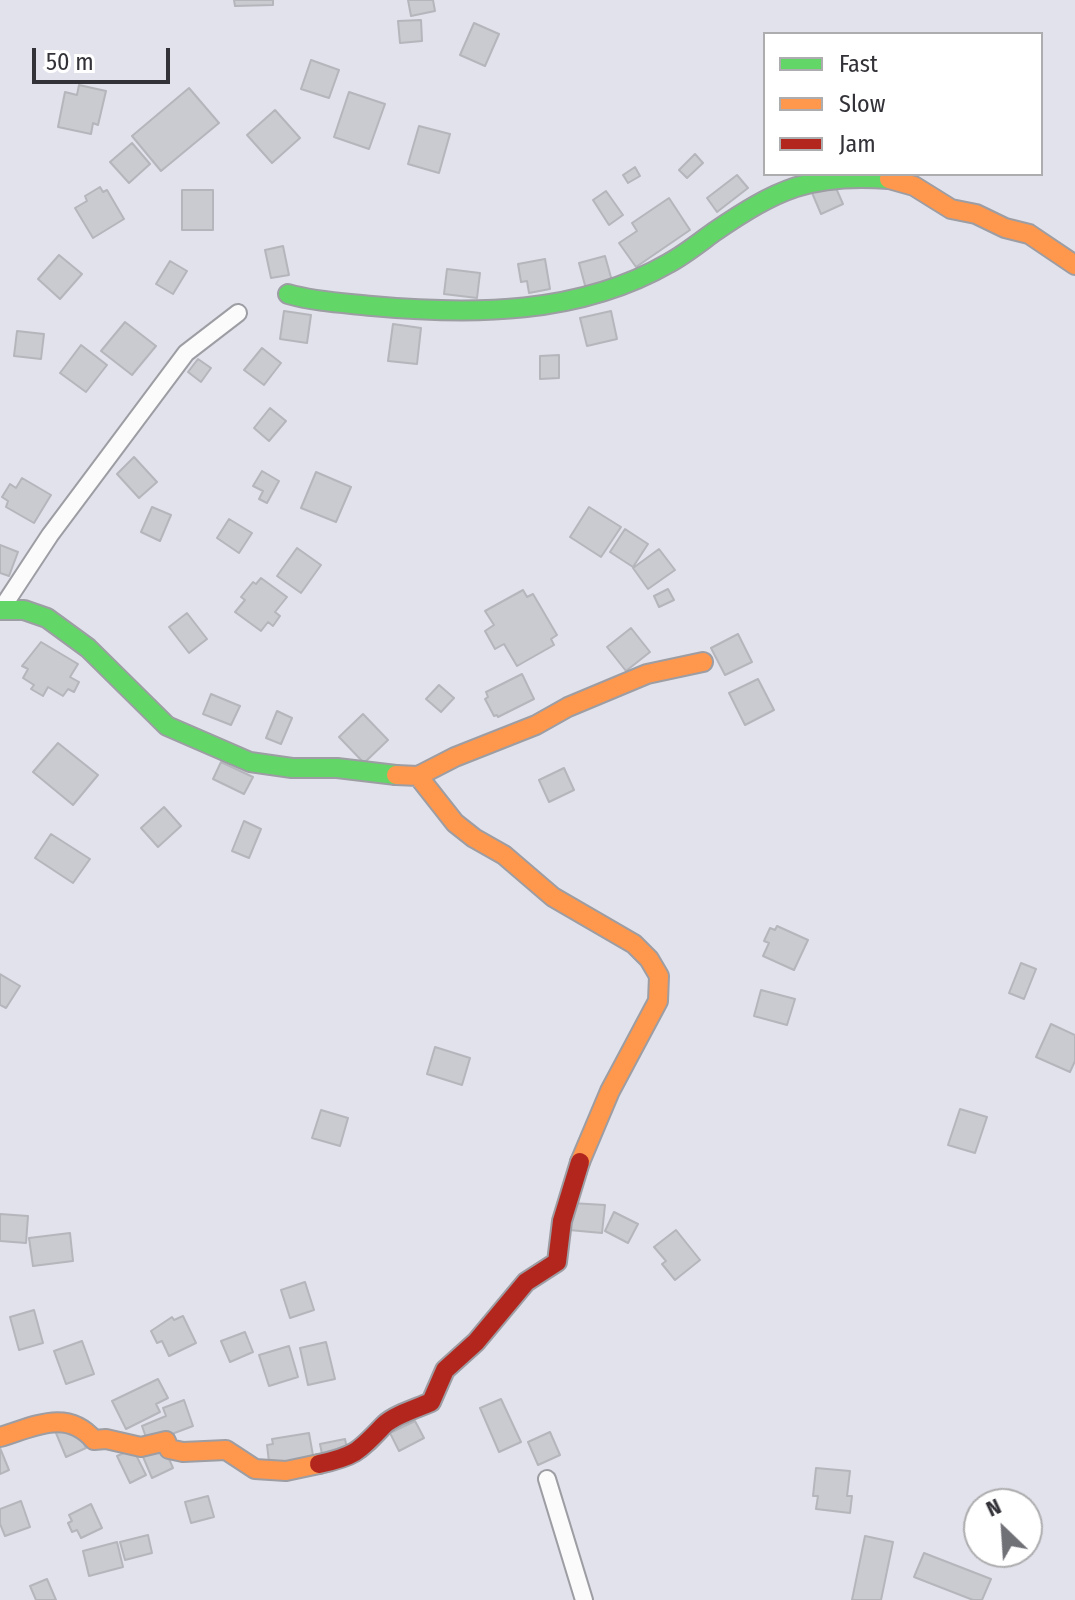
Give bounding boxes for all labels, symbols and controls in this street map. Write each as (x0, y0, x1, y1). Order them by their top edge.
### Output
scale bar (36, 32, 174, 82)
legend (763, 32, 1043, 176)
text: 50 m (46, 48, 94, 76)
text: Fast (839, 50, 878, 78)
text: Slow (839, 90, 885, 118)
text: Jam (839, 130, 876, 158)
north arrow (963, 1488, 1043, 1568)
text: N (982, 1493, 1005, 1523)

